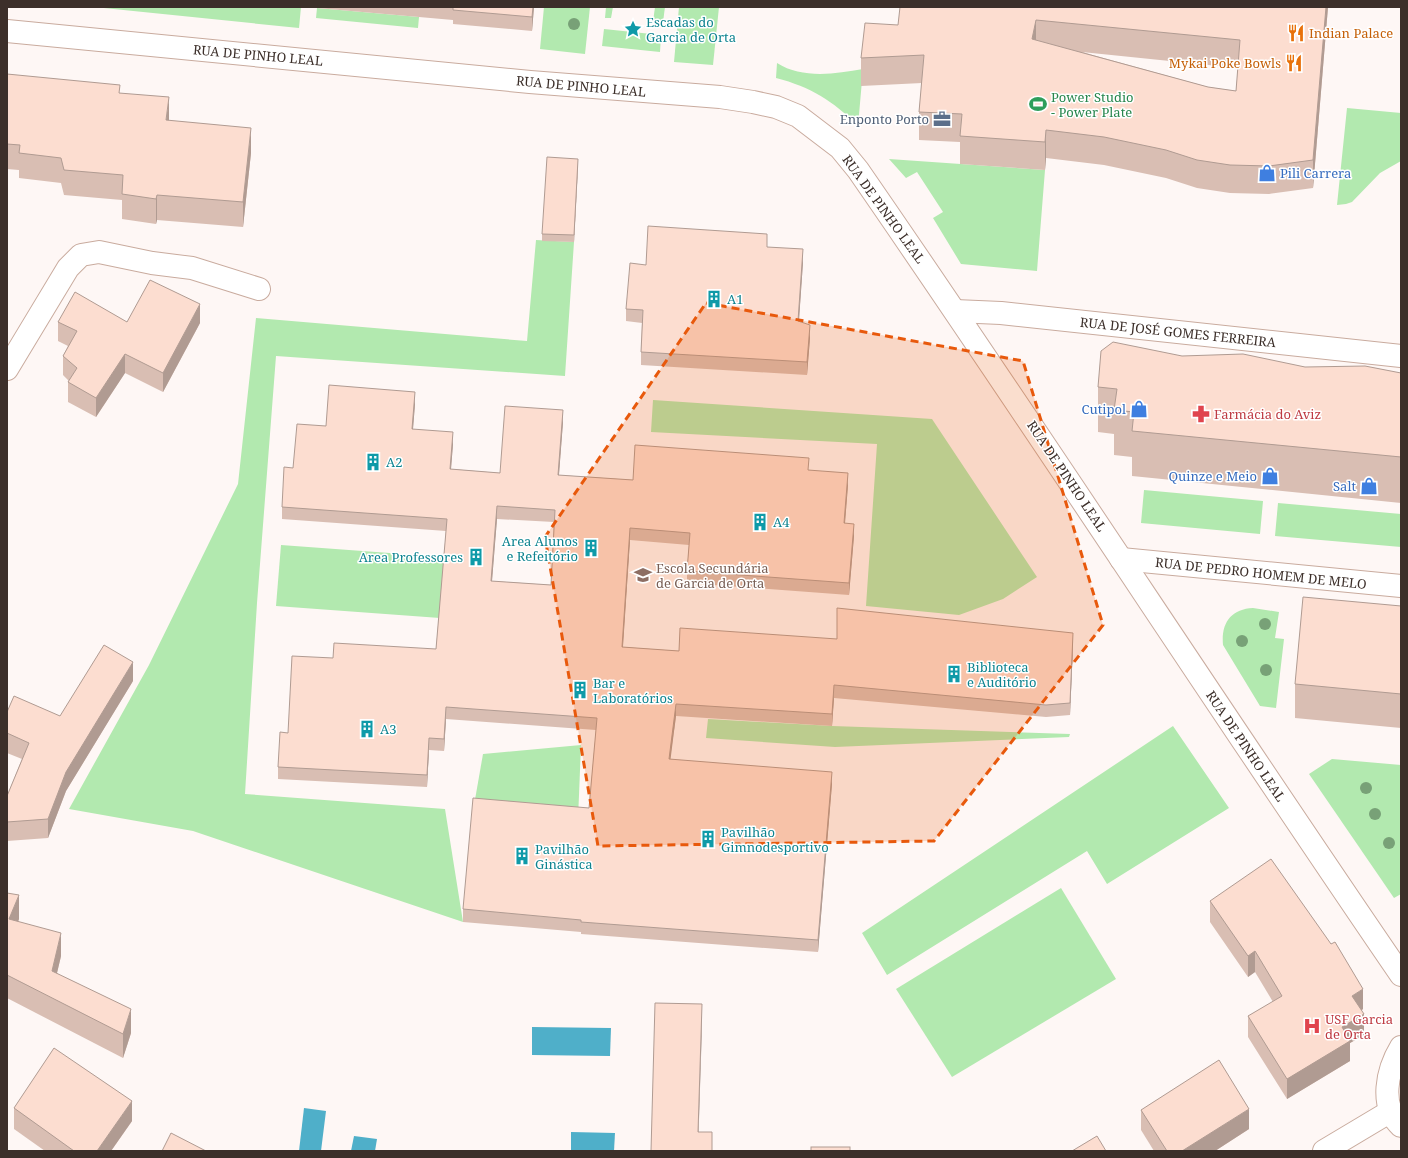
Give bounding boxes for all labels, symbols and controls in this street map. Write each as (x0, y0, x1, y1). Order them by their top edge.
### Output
place label: Escadas do Garcia de Orta (646, 13, 736, 46)
place icon: Escadas do Garcia de Orta (623, 19, 643, 39)
restaurant icon: Indian Palace (1286, 23, 1306, 43)
place label: Indian Palace (1309, 24, 1393, 42)
street label: RUA DE PINHO LEAL (192, 40, 324, 70)
restaurant icon: Mykai Poke Bowls (1284, 53, 1304, 73)
place label: Mykai Poke Bowls (1169, 54, 1281, 72)
street label: RUA DE PINHO LEAL (515, 71, 647, 101)
place label: Power Studio - Power Plate (1051, 88, 1134, 121)
sports icon: Power Studio - Power Plate (1028, 94, 1048, 114)
office icon: Enponto Porto (932, 109, 952, 129)
place label: Enponto Porto (840, 110, 929, 128)
street label: RUA DE PINHO LEAL (838, 151, 930, 267)
shop icon: Pili Carrera (1257, 163, 1277, 183)
place label: Pili Carrera (1280, 164, 1351, 182)
building icon: A1 (704, 289, 724, 309)
place label: A1 (727, 290, 743, 308)
street label: RUA DE JOSÉ GOMES FERREIRA (1079, 313, 1278, 351)
shop icon: Cutipol (1129, 399, 1149, 419)
place label: Cutipol (1082, 400, 1126, 418)
pharmacy icon: Farmácia do Aviz (1191, 404, 1211, 424)
place label: Farmácia do Aviz (1214, 405, 1321, 423)
street label: RUA DE PINHO LEAL (1023, 417, 1111, 535)
building icon: A2 (363, 452, 383, 472)
place label: A2 (386, 453, 402, 471)
shop icon: Quinze e Meio (1260, 466, 1280, 486)
place label: Quinze e Meio (1168, 467, 1257, 485)
shop icon: Salt (1359, 476, 1379, 496)
place label: Salt (1333, 477, 1356, 495)
building icon: A4 (750, 512, 770, 532)
place label: A4 (773, 513, 790, 531)
place label: Area Alunos e Refeitório (502, 532, 578, 565)
building icon: Area Alunos e Refeitório (581, 538, 601, 558)
building icon: Area Professores (466, 547, 486, 567)
place label: Area Professores (359, 548, 463, 566)
street label: RUA DE PEDRO HOMEM DE MELO (1154, 553, 1368, 593)
place label: Escola Secundária de Garcia de Orta (656, 559, 769, 592)
school or university icon: Escola Secundária de Garcia de Orta (633, 565, 653, 585)
place label: Biblioteca e Auditório (967, 658, 1037, 691)
building icon: Biblioteca e Auditório (944, 664, 964, 684)
place label: Bar e Laboratórios (593, 674, 673, 707)
building icon: Bar e Laboratórios (570, 680, 590, 700)
street label: RUA DE PINHO LEAL (1202, 687, 1290, 805)
building icon: A3 (357, 719, 377, 739)
place label: A3 (380, 720, 396, 738)
place label: Pavilhão Gimnodesportivo (721, 823, 829, 856)
building icon: Pavilhão Gimnodesportivo (698, 829, 718, 849)
place label: Pavilhão Ginástica (535, 840, 592, 873)
building icon: Pavilhão Ginástica (512, 846, 532, 866)
place label: USF Garcia de Orta (1325, 1010, 1393, 1043)
hospital icon: USF Garcia de Orta (1302, 1016, 1322, 1036)

